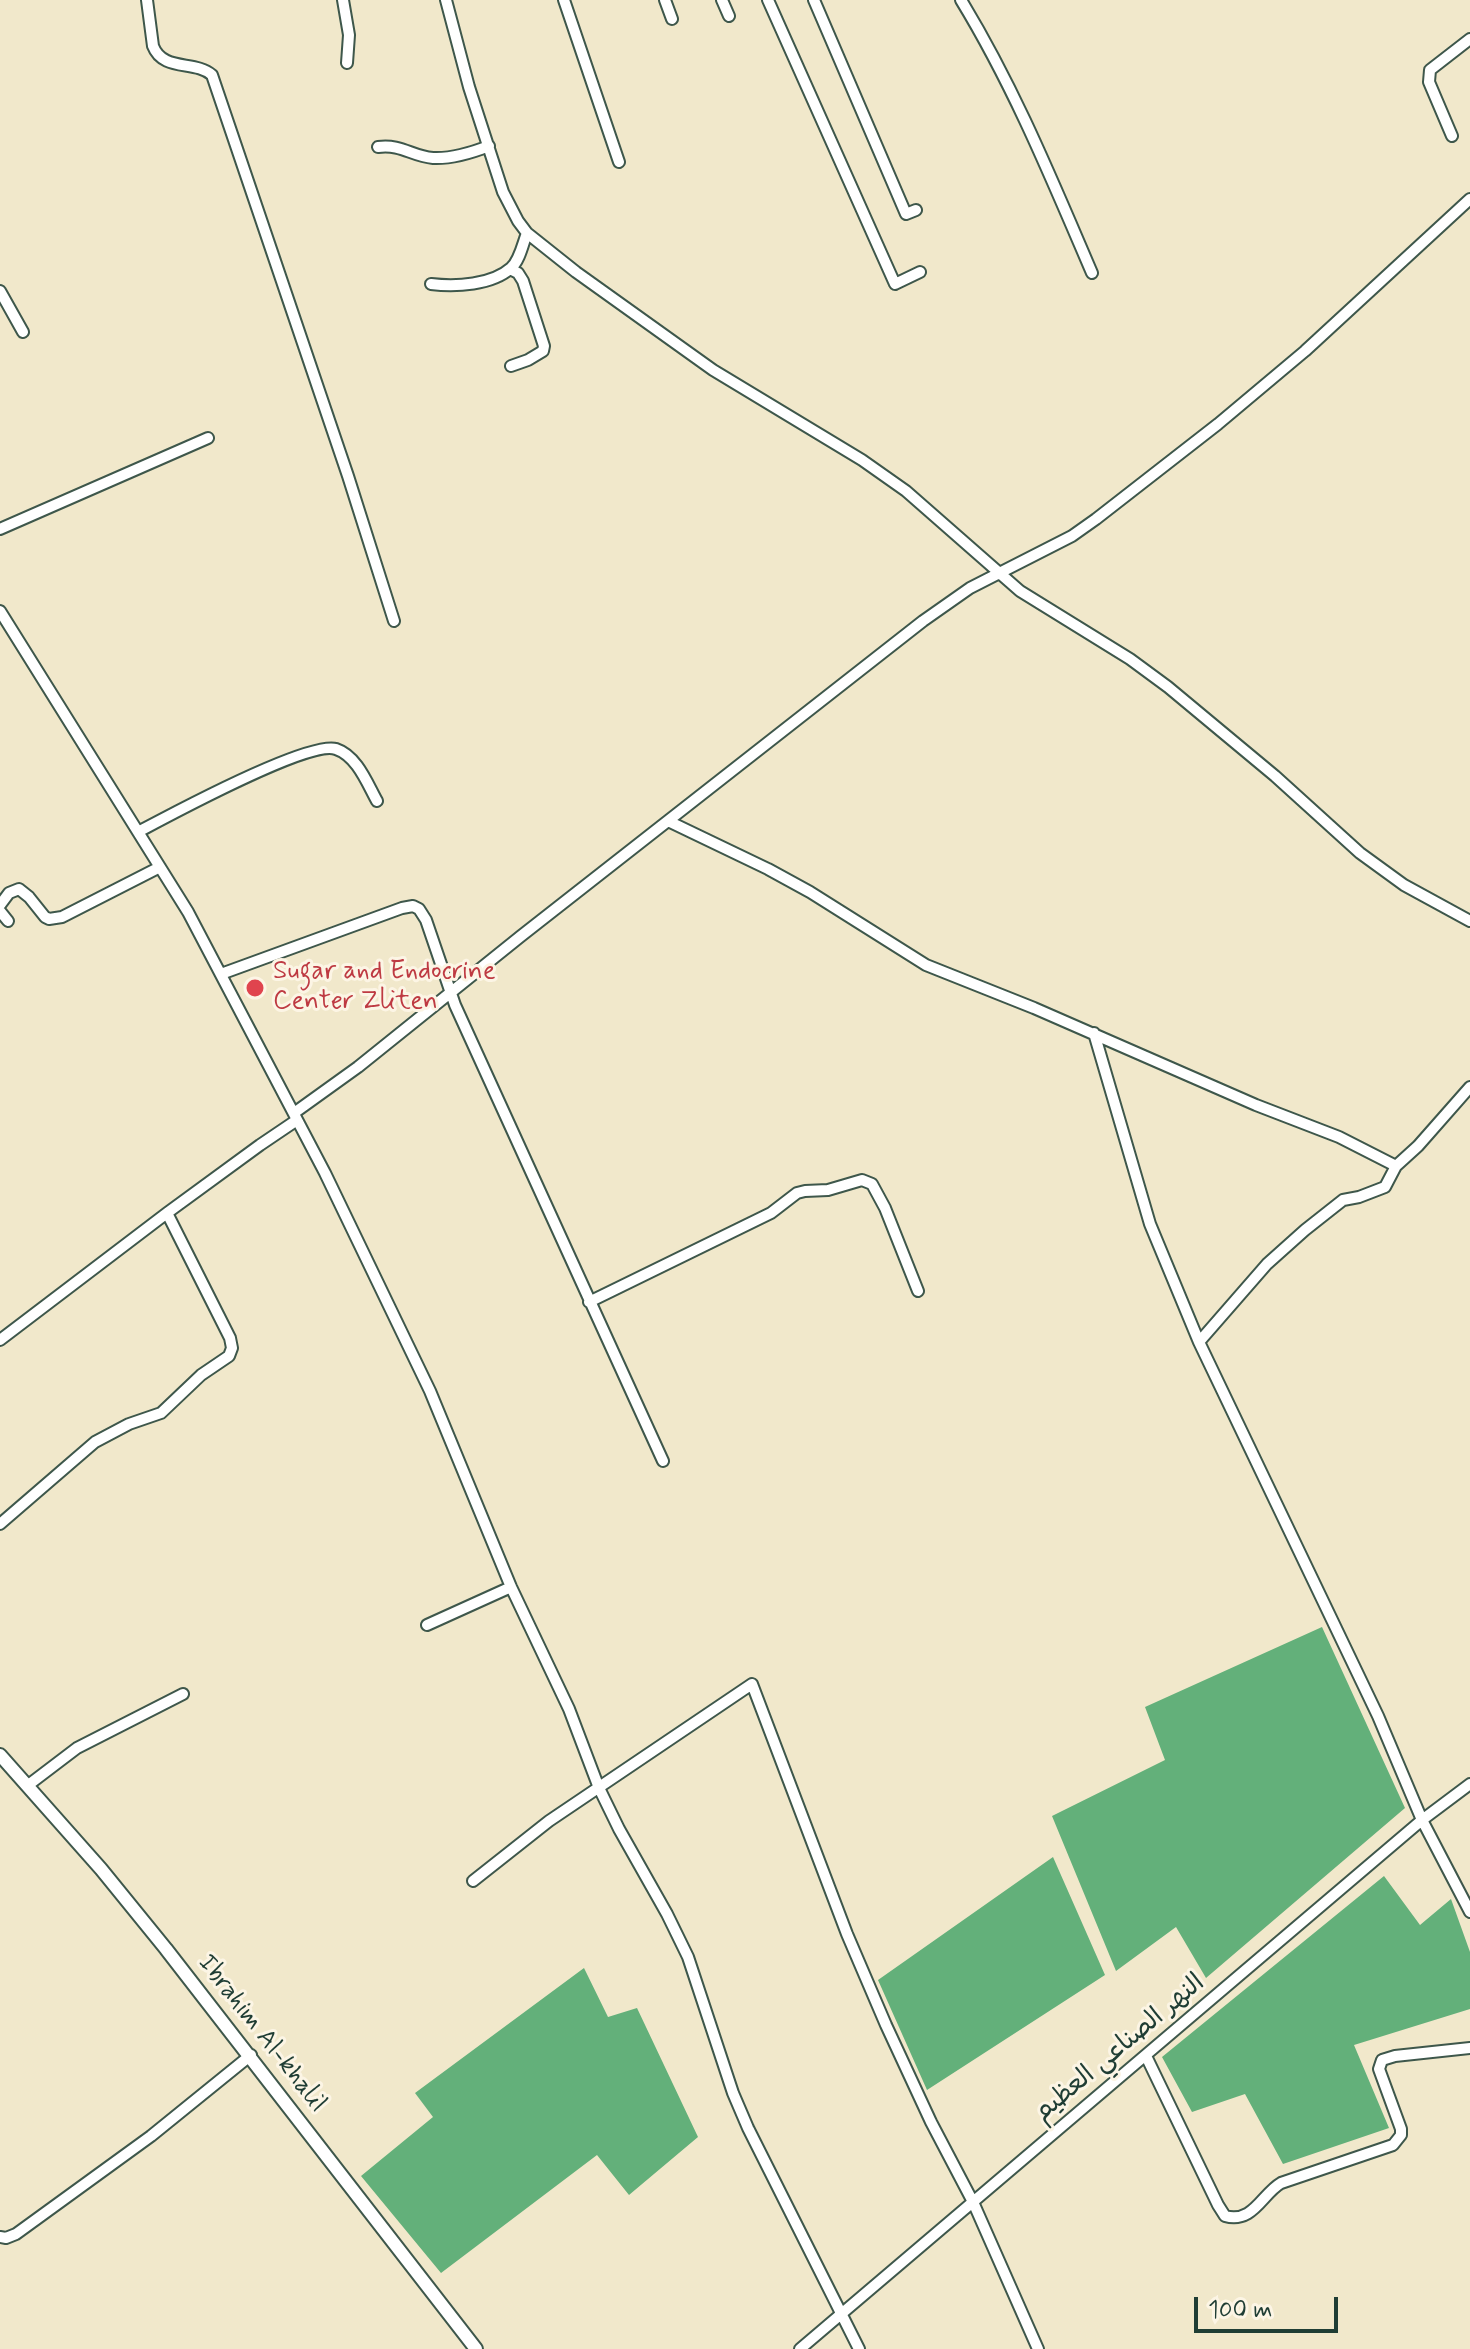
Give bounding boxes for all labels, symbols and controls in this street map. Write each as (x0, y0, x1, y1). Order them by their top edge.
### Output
place label: Sugar and Endocrine Center Zliten (273, 957, 496, 1018)
marker: Sugar and Endocrine Center Zliten (244, 977, 266, 999)
street label: Ibrahim Al-khalil (190, 1949, 332, 2119)
street label: النهر الصناعي العظيم (1028, 1968, 1212, 2130)
scale bar (1198, 2281, 1342, 2331)
text: 100 m (1208, 2295, 1272, 2326)

